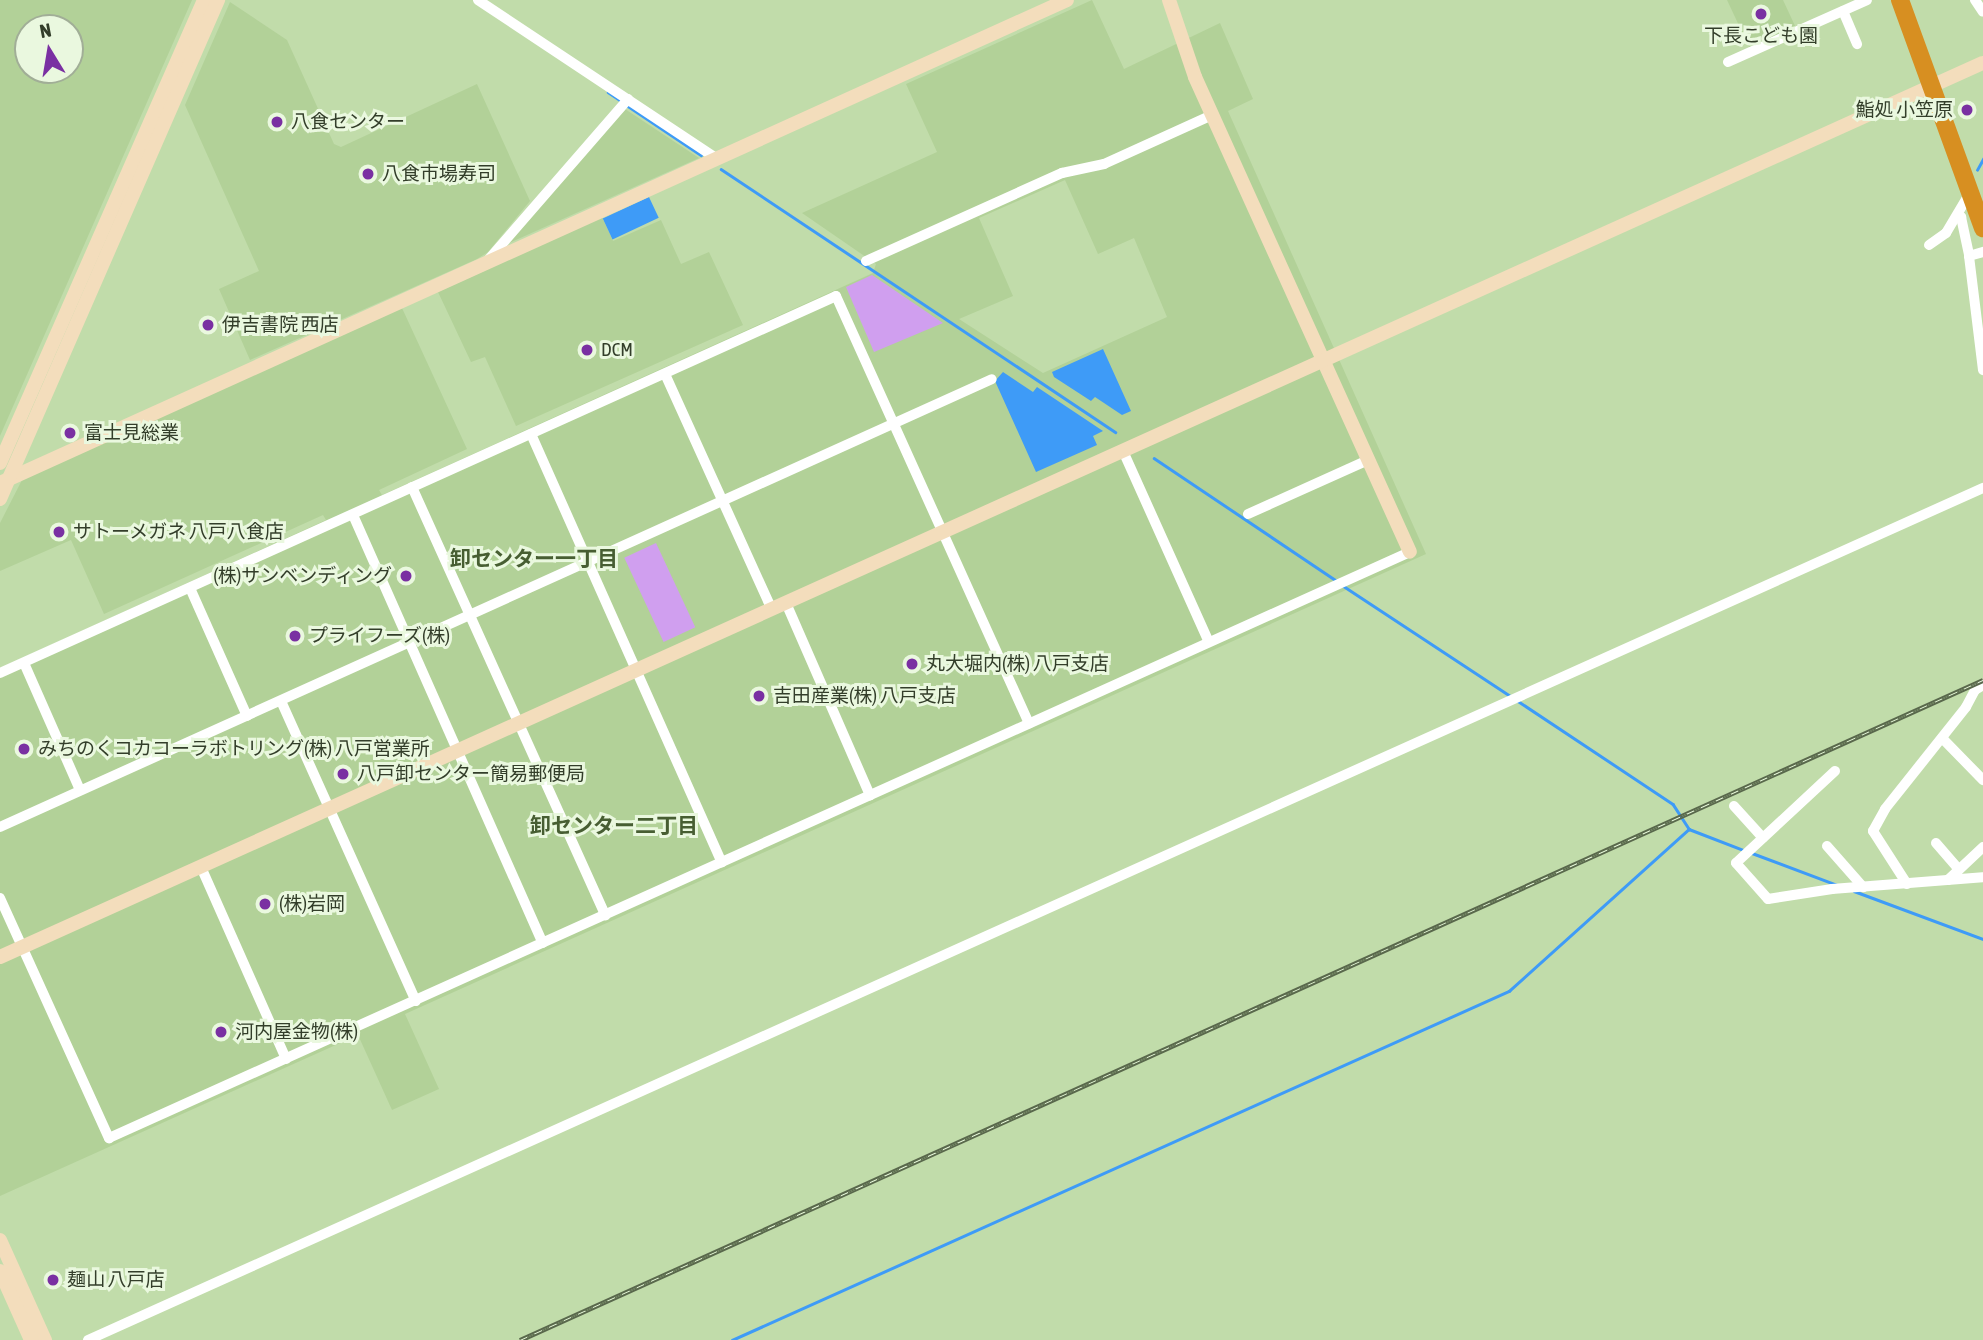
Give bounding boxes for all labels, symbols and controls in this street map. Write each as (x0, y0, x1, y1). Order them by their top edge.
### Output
marker: 下長こども園 (1753, 6, 1769, 22)
north arrow (14, 14, 84, 84)
text: N (38, 18, 53, 42)
place label: 下長こども園 (1704, 25, 1818, 47)
place label: 鮨処 小笠原 (1855, 99, 1953, 121)
marker: 鮨処 小笠原 (1959, 102, 1975, 118)
place label: 八食センター (291, 111, 405, 133)
marker: 八食センター (269, 114, 285, 130)
place label: 八食市場寿司 (382, 163, 496, 185)
marker: 八食市場寿司 (360, 166, 376, 182)
place label: 伊吉書院 西店 (222, 314, 339, 336)
marker: 伊吉書院 西店 (200, 317, 216, 333)
place label: DCM (601, 339, 633, 361)
marker: DCM (579, 342, 595, 358)
place label: 富士見総業 (84, 422, 179, 444)
marker: 富士見総業 (62, 425, 78, 441)
place label: サトーメガネ 八戸八食店 (73, 521, 285, 543)
marker: サトーメガネ 八戸八食店 (51, 524, 67, 540)
district label: 卸センター一丁目 (450, 545, 618, 571)
place label: (株)サンベンディング (212, 565, 392, 587)
marker: (株)サンベンディング (398, 568, 414, 584)
place label: プライフーズ(株) (309, 625, 451, 647)
marker: プライフーズ(株) (287, 628, 303, 644)
place label: 丸大堀内(株) 八戸支店 (926, 653, 1109, 675)
marker: 丸大堀内(株) 八戸支店 (904, 656, 920, 672)
place label: 吉田産業(株) 八戸支店 (773, 685, 956, 707)
marker: 吉田産業(株) 八戸支店 (751, 688, 767, 704)
place label: みちのくコカコーラボトリング(株) 八戸営業所 (38, 738, 430, 760)
marker: みちのくコカコーラボトリング(株) 八戸営業所 (16, 741, 32, 757)
place label: 八戸卸センター簡易郵便局 (357, 763, 585, 785)
marker: 八戸卸センター簡易郵便局 (335, 766, 351, 782)
district label: 卸センター二丁目 (530, 812, 698, 838)
place label: (株)岩岡 (279, 893, 345, 915)
marker: (株)岩岡 (257, 896, 273, 912)
place label: 河内屋金物(株) (235, 1021, 358, 1043)
marker: 河内屋金物(株) (213, 1024, 229, 1040)
place label: 麺山 八戸店 (67, 1269, 165, 1291)
marker: 麺山 八戸店 (45, 1272, 61, 1288)

